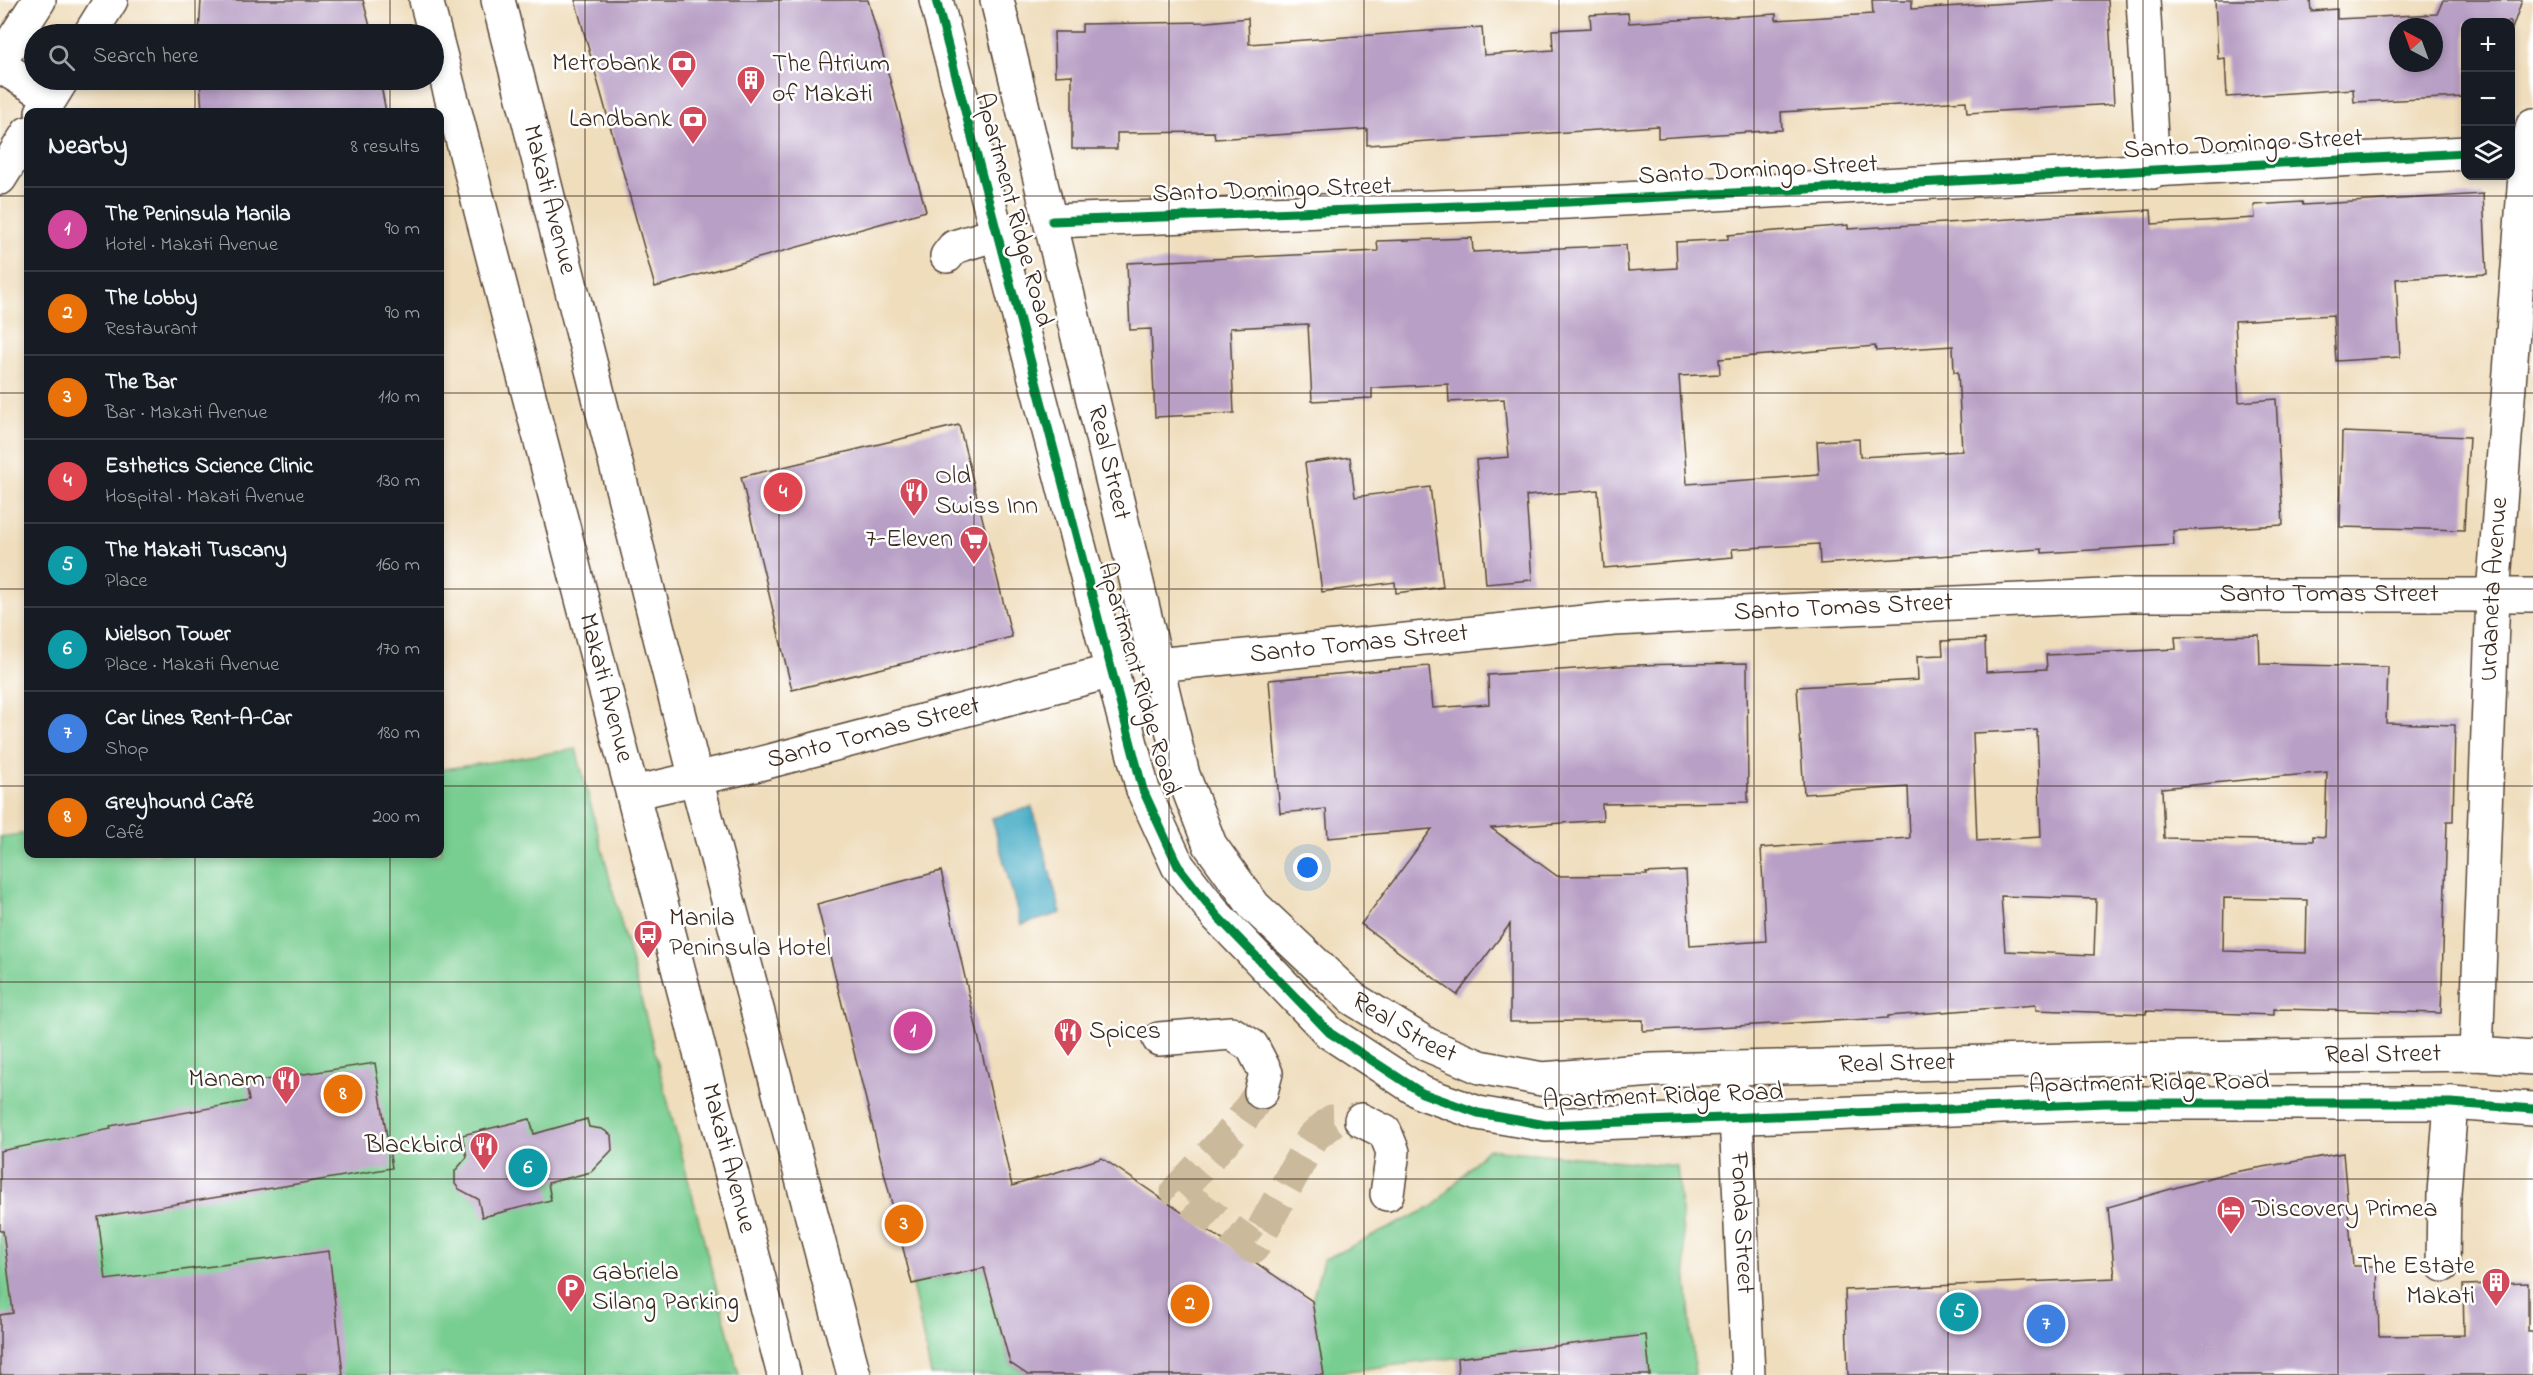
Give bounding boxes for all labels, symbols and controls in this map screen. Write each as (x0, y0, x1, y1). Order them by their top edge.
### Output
north arrow (2389, 18, 2443, 72)
map controls (2461, 18, 2515, 180)
button: + (2461, 18, 2515, 72)
search box (24, 24, 444, 90)
icon: search (45, 41, 78, 74)
text: Search here (93, 41, 198, 73)
place label: Metrobank (552, 45, 662, 83)
place label: The Atrium of Makati (772, 46, 890, 114)
bank icon: Metrobank (666, 48, 698, 90)
building icon: The Atrium of Makati (735, 64, 767, 106)
button: − (2461, 72, 2515, 126)
street label: Apartment Ridge Road (963, 89, 1063, 332)
place label: Landbank (569, 101, 673, 139)
bank icon: Landbank (677, 104, 709, 146)
street label: Santo Domingo Street (2122, 120, 2364, 170)
street label: Makati Avenue (511, 121, 586, 279)
button: layers (2461, 126, 2515, 180)
text: Nearby (48, 128, 127, 166)
text: 8 results (351, 133, 420, 162)
street label: Santo Domingo Street (1637, 146, 1879, 196)
street label: Santo Domingo Street (1151, 168, 1393, 214)
text: The Peninsula Manila (105, 199, 291, 231)
text: 1 (64, 215, 71, 244)
text: 90 m (385, 215, 420, 244)
text: Hotel · Makati Avenue (105, 231, 278, 260)
text: The Lobby (105, 283, 197, 315)
text: 2 (63, 299, 72, 328)
text: 90 m (385, 299, 420, 328)
text: Restaurant (105, 315, 198, 344)
text: The Bar (105, 367, 177, 399)
text: 3 (63, 383, 72, 412)
text: 110 m (378, 383, 420, 412)
text: Bar · Makati Avenue (105, 399, 267, 428)
street label: Real Street (1076, 402, 1140, 524)
text: Esthetics Science Clinic (105, 451, 313, 483)
place label: Old Swiss Inn (935, 458, 1038, 526)
text: 4 (63, 467, 72, 496)
text: 130 m (376, 467, 420, 496)
pin: 4 (764, 470, 802, 514)
restaurant icon: Old Swiss Inn (898, 476, 930, 518)
text: Hospital · Makati Avenue (105, 483, 304, 512)
street label: Urdaneta Avenue (2471, 495, 2519, 682)
place label: 7-Eleven (865, 521, 953, 559)
supermarket icon: 7-Eleven (958, 524, 990, 566)
text: The Makati Tuscany (105, 535, 287, 567)
text: 5 (62, 551, 73, 580)
text: 160 m (376, 551, 420, 580)
street label: Apartment Ridge Road (1087, 558, 1190, 800)
text: Place (105, 567, 147, 596)
street label: Santo Tomas Street (2219, 576, 2439, 614)
street label: Santo Tomas Street (1733, 584, 1954, 632)
street label: Makati Avenue (567, 609, 643, 767)
street label: Santo Tomas Street (1248, 615, 1470, 674)
text: Nielson Tower (105, 619, 231, 651)
text: 6 (63, 635, 72, 664)
text: 170 m (376, 635, 420, 664)
text: Place · Makati Avenue (105, 651, 279, 680)
street label: Santo Tomas Street (763, 687, 985, 780)
text: Car Lines Rent-A-Car (105, 703, 292, 735)
text: 7 (63, 719, 72, 748)
text: 180 m (377, 719, 420, 748)
text: Shop (105, 735, 149, 764)
text: Greyhound Café (105, 787, 254, 819)
text: 8 (64, 803, 71, 832)
text: 200 m (372, 803, 420, 832)
text: Café (105, 819, 144, 848)
your location (1293, 853, 1322, 882)
place label: Manila Peninsula Hotel (669, 900, 831, 968)
bus stop icon: Manila Peninsula Hotel (632, 918, 664, 960)
street label: Real Street (1344, 983, 1463, 1074)
pin: 1 (894, 1008, 932, 1054)
place label: Spices (1089, 1013, 1161, 1051)
restaurant icon: Spices (1052, 1016, 1084, 1058)
street label: Real Street (2324, 1035, 2442, 1075)
street label: Real Street (1838, 1044, 1956, 1085)
place label: Manam (188, 1061, 265, 1099)
street label: Apartment Ridge Road (2028, 1063, 2270, 1105)
restaurant icon: Manam (270, 1064, 302, 1106)
pin: 8 (324, 1072, 362, 1116)
street label: Apartment Ridge Road (1542, 1074, 1784, 1120)
street label: Makati Avenue (690, 1080, 765, 1238)
place label: Blackbird (364, 1127, 463, 1165)
restaurant icon: Blackbird (468, 1130, 500, 1172)
pin: 6 (508, 1146, 548, 1190)
street label: Fonda Street (1719, 1150, 1763, 1295)
place label: Discovery Primea (2251, 1191, 2438, 1229)
hotel icon: Discovery Primea (2215, 1194, 2247, 1236)
pin: 3 (884, 1202, 924, 1246)
place label: The Estate Makati (2357, 1248, 2475, 1316)
place label: Gabriela Silang Parking (592, 1254, 739, 1322)
building icon: The Estate Makati (2480, 1266, 2512, 1308)
parking icon: Gabriela Silang Parking (555, 1272, 587, 1314)
pin: 2 (1170, 1282, 1210, 1326)
pin: 5 (1940, 1290, 1978, 1334)
pin: 7 (2026, 1302, 2066, 1346)

